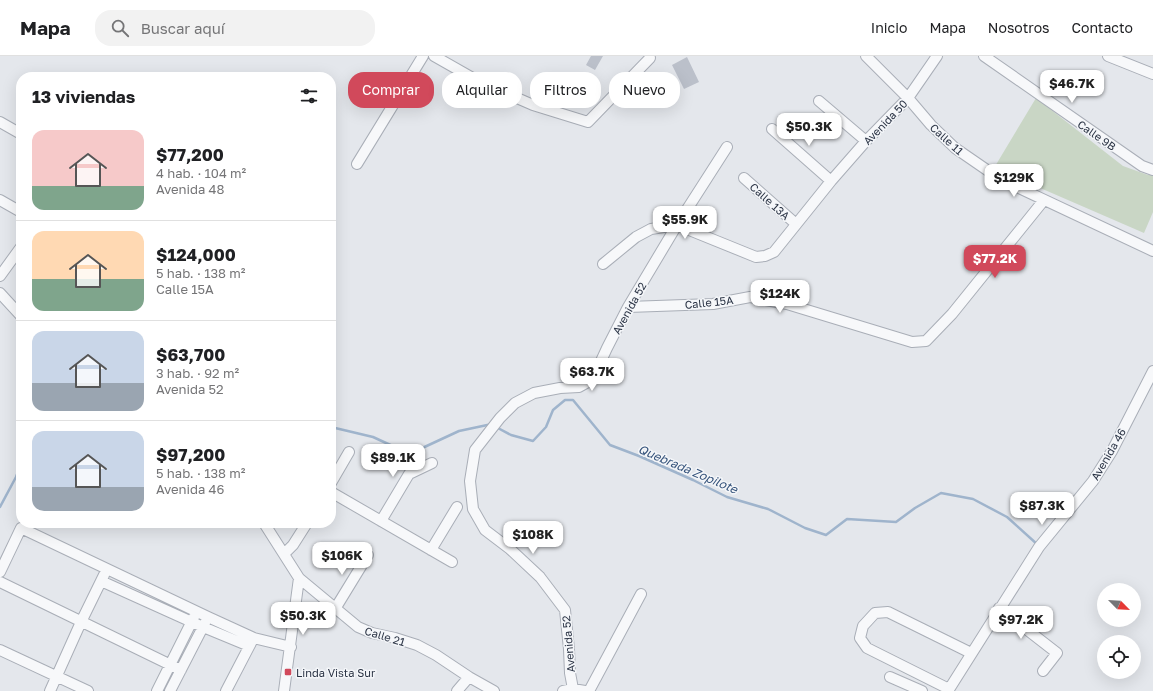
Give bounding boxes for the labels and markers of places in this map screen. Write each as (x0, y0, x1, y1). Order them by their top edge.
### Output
pin: $46.7K (1039, 70, 1105, 104)
pin: $50.3K (776, 113, 842, 147)
pin: $129K (986, 164, 1042, 198)
pin: $55.9K (652, 206, 718, 240)
pin: $77.2K (962, 245, 1028, 279)
pin: $124K (752, 280, 808, 314)
pin: $63.7K (559, 358, 625, 392)
pin: $89.1K (360, 444, 426, 478)
pin: $87.3K (1009, 492, 1075, 526)
pin: $108K (505, 521, 561, 555)
pin: $106K (314, 542, 370, 576)
pin: $50.3K (270, 602, 336, 636)
pin: $97.2K (988, 606, 1054, 640)
place label: Linda Vista Sur (296, 666, 376, 679)
marker: Linda Vista Sur (283, 667, 293, 677)

